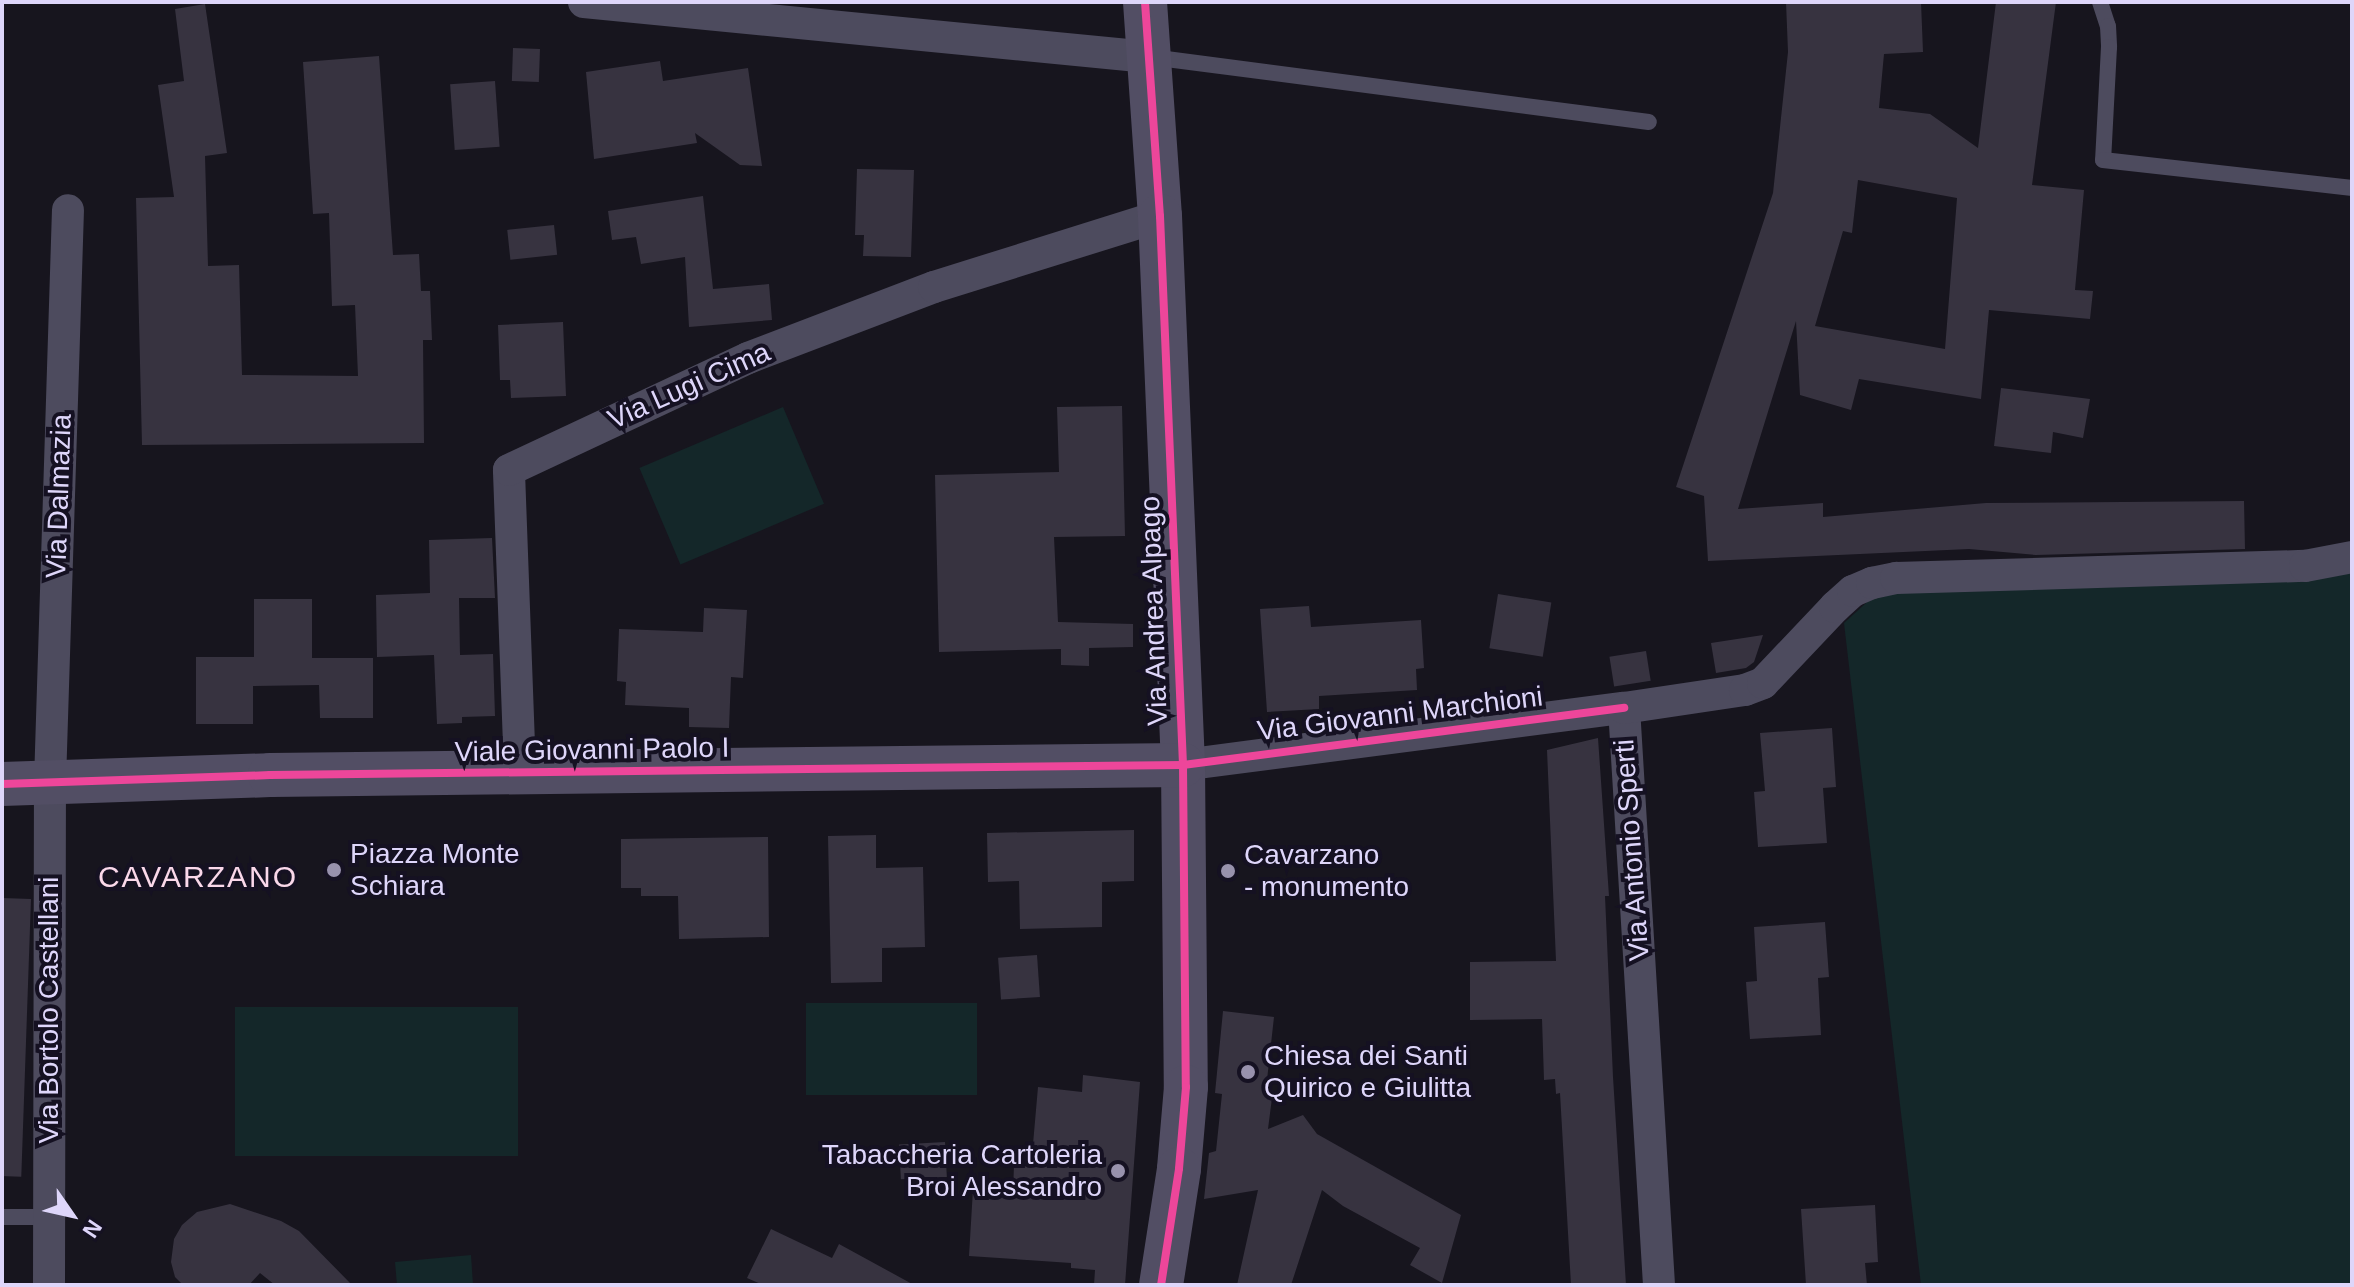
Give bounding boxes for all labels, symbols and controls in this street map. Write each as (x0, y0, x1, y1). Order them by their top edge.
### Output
street label: Via Lugi Cima (603, 335, 775, 437)
street label: Via Dalmazia (39, 413, 79, 579)
street label: Via Andrea Alpago (1133, 494, 1175, 728)
street label: Via Giovanni Marchioni (1255, 680, 1545, 748)
street label: Viale Giovanni Paolo I (454, 731, 730, 769)
street label: Via Antonio Sperti (1607, 737, 1657, 963)
place label: Piazza Monte Schiara (350, 837, 520, 903)
place label: Cavarzano - monumento (1244, 838, 1409, 904)
district label: CAVARZANO (98, 859, 298, 895)
marker: Piazza Monte Schiara (325, 861, 343, 879)
marker: Cavarzano - monumento (1219, 862, 1237, 880)
street label: Via Bortolo Castellani (32, 876, 66, 1144)
place label: Chiesa dei Santi Quirico e Giulitta (1264, 1039, 1471, 1105)
marker: Chiesa dei Santi Quirico e Giulitta (1239, 1063, 1257, 1081)
place label: Tabaccheria Cartoleria Broi Alessandro (822, 1138, 1102, 1204)
marker: Tabaccheria Cartoleria Broi Alessandro (1109, 1162, 1127, 1180)
north arrow (32, 1175, 112, 1255)
text: N (78, 1215, 107, 1242)

